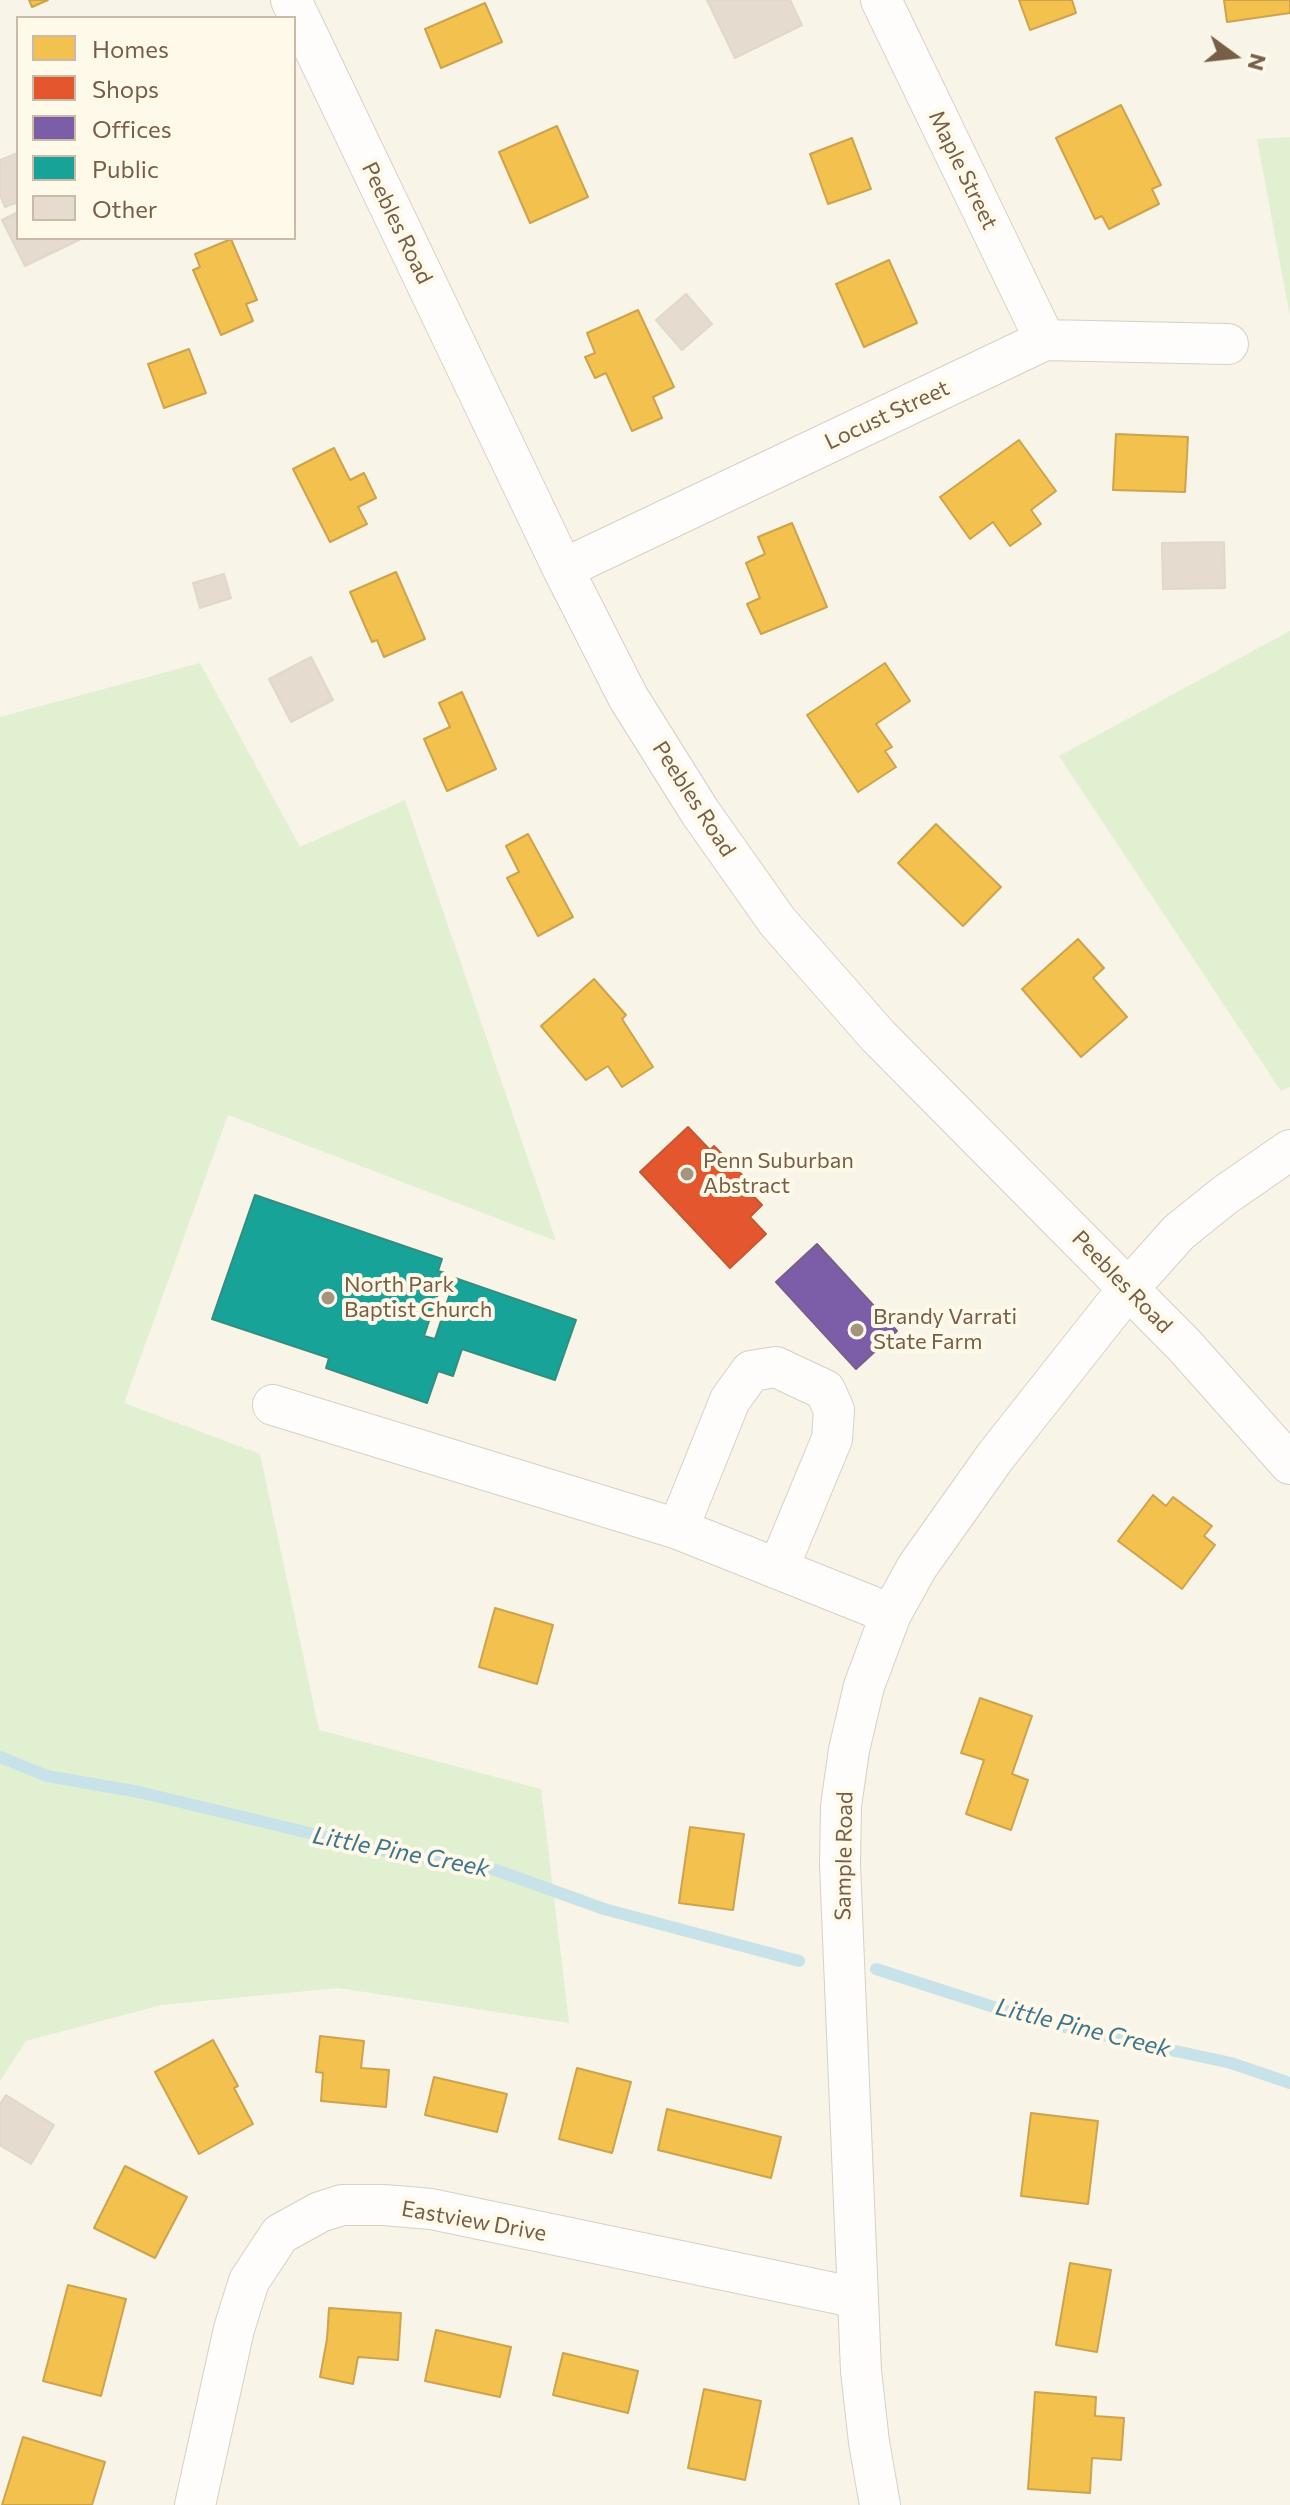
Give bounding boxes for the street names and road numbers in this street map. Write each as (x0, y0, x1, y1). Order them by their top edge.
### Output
street label: Maple Street (923, 106, 1003, 234)
street label: Peebles Road (356, 158, 438, 288)
street label: Locust Street (821, 375, 953, 455)
street label: Peebles Road (647, 736, 741, 862)
street label: Peebles Road (1067, 1225, 1177, 1339)
street label: Sample Road (830, 1791, 858, 1921)
street label: Eastview Drive (399, 2195, 549, 2247)

